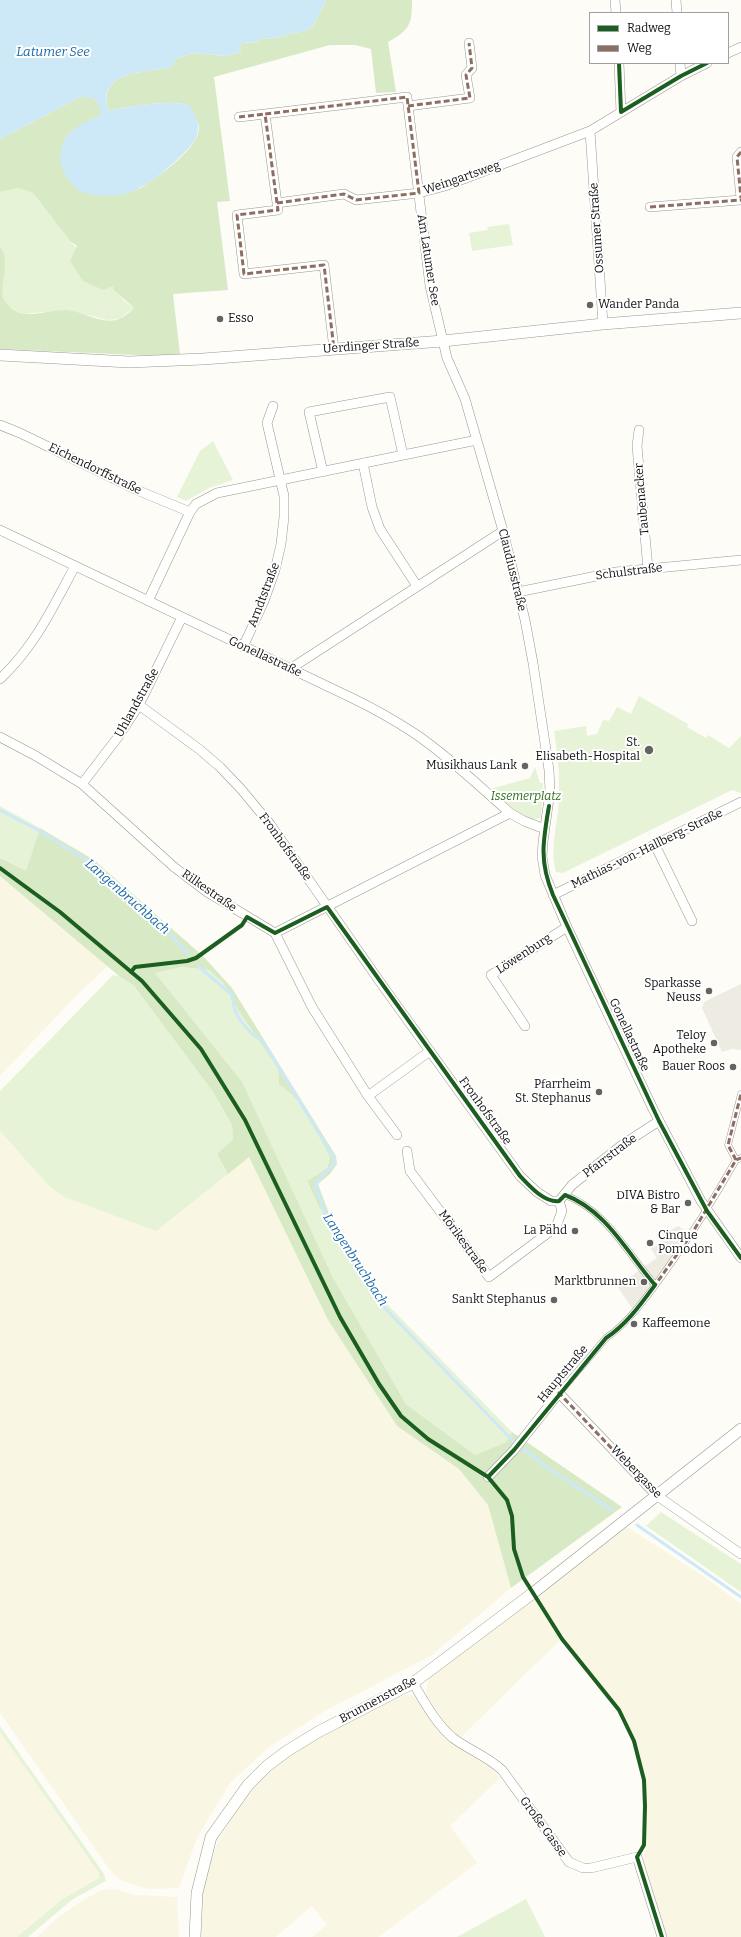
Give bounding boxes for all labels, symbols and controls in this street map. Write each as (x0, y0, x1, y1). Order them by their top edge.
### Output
legend (589, 12, 729, 64)
text: Radweg (627, 21, 671, 35)
text: Weg (627, 41, 652, 55)
water label: Latumer See (16, 44, 90, 60)
street label: Weingartsweg (422, 158, 502, 198)
street label: Ossumer Straße (587, 182, 607, 274)
street label: Am Latumer See (414, 213, 442, 307)
place label: Wander Panda (598, 298, 679, 312)
marker: Wander Panda (585, 300, 595, 310)
place label: Esso (228, 312, 254, 326)
marker: Esso (215, 314, 225, 324)
street label: Uerdinger Straße (322, 335, 420, 357)
street label: Eichendorffstraße (46, 440, 144, 498)
street label: Taubenacker (632, 462, 652, 536)
street label: Claudiusstraße (495, 527, 529, 613)
street label: Arndtstraße (245, 561, 283, 629)
street label: Schulstraße (595, 561, 663, 583)
street label: Gonellastraße (226, 634, 304, 680)
street label: Uhlandstraße (112, 666, 162, 740)
place label: St. Elisabeth-Hospital (536, 736, 640, 764)
marker: St. Elisabeth-Hospital (643, 744, 655, 756)
place label: Musikhaus Lank (426, 759, 517, 773)
marker: Musikhaus Lank (520, 761, 530, 771)
park label: Issemerplatz (491, 790, 561, 804)
street label: Mathias-von-Hallberg-Straße (569, 806, 725, 892)
street label: Fronhofstraße (256, 810, 314, 884)
water label: Langenbruchbach (81, 856, 173, 938)
street label: Rilkestraße (179, 867, 239, 915)
street label: Löwenburg (494, 931, 554, 977)
place label: Sparkasse Neuss (644, 977, 701, 1005)
marker: Sparkasse Neuss (704, 986, 714, 996)
street label: Gonellastraße (606, 996, 652, 1074)
place label: Teloy Apotheke (652, 1029, 706, 1057)
marker: Teloy Apotheke (709, 1038, 719, 1048)
place label: Bauer Roos (662, 1060, 725, 1074)
marker: Bauer Roos (728, 1062, 738, 1072)
street label: Fronhofstraße (456, 1074, 514, 1148)
place label: Pfarrheim St. Stephanus (515, 1078, 591, 1106)
marker: Pfarrheim St. Stephanus (594, 1087, 604, 1097)
street label: Pfarrstraße (580, 1131, 640, 1181)
place label: DIVA Bistro & Bar (616, 1189, 680, 1217)
marker: DIVA Bistro & Bar (683, 1198, 693, 1208)
street label: Mörikestraße (435, 1207, 491, 1277)
water label: Langenbruchbach (319, 1211, 391, 1309)
place label: La Pähd (524, 1224, 567, 1238)
marker: La Pähd (570, 1226, 580, 1236)
place label: Cinque Pomodori (658, 1229, 713, 1257)
marker: Cinque Pomodori (645, 1238, 655, 1248)
place label: Marktbrunnen (554, 1275, 636, 1289)
marker: Marktbrunnen (639, 1277, 649, 1287)
place label: Sankt Stephanus (452, 1293, 546, 1307)
marker: Sankt Stephanus (549, 1295, 559, 1305)
place label: Kaffeemone (642, 1317, 710, 1331)
marker: Kaffeemone (629, 1319, 639, 1329)
street label: Hauptstraße (535, 1342, 591, 1406)
street label: Webergasse (607, 1443, 665, 1501)
street label: Brunnenstraße (337, 1674, 419, 1726)
street label: Große Gasse (516, 1794, 570, 1860)

